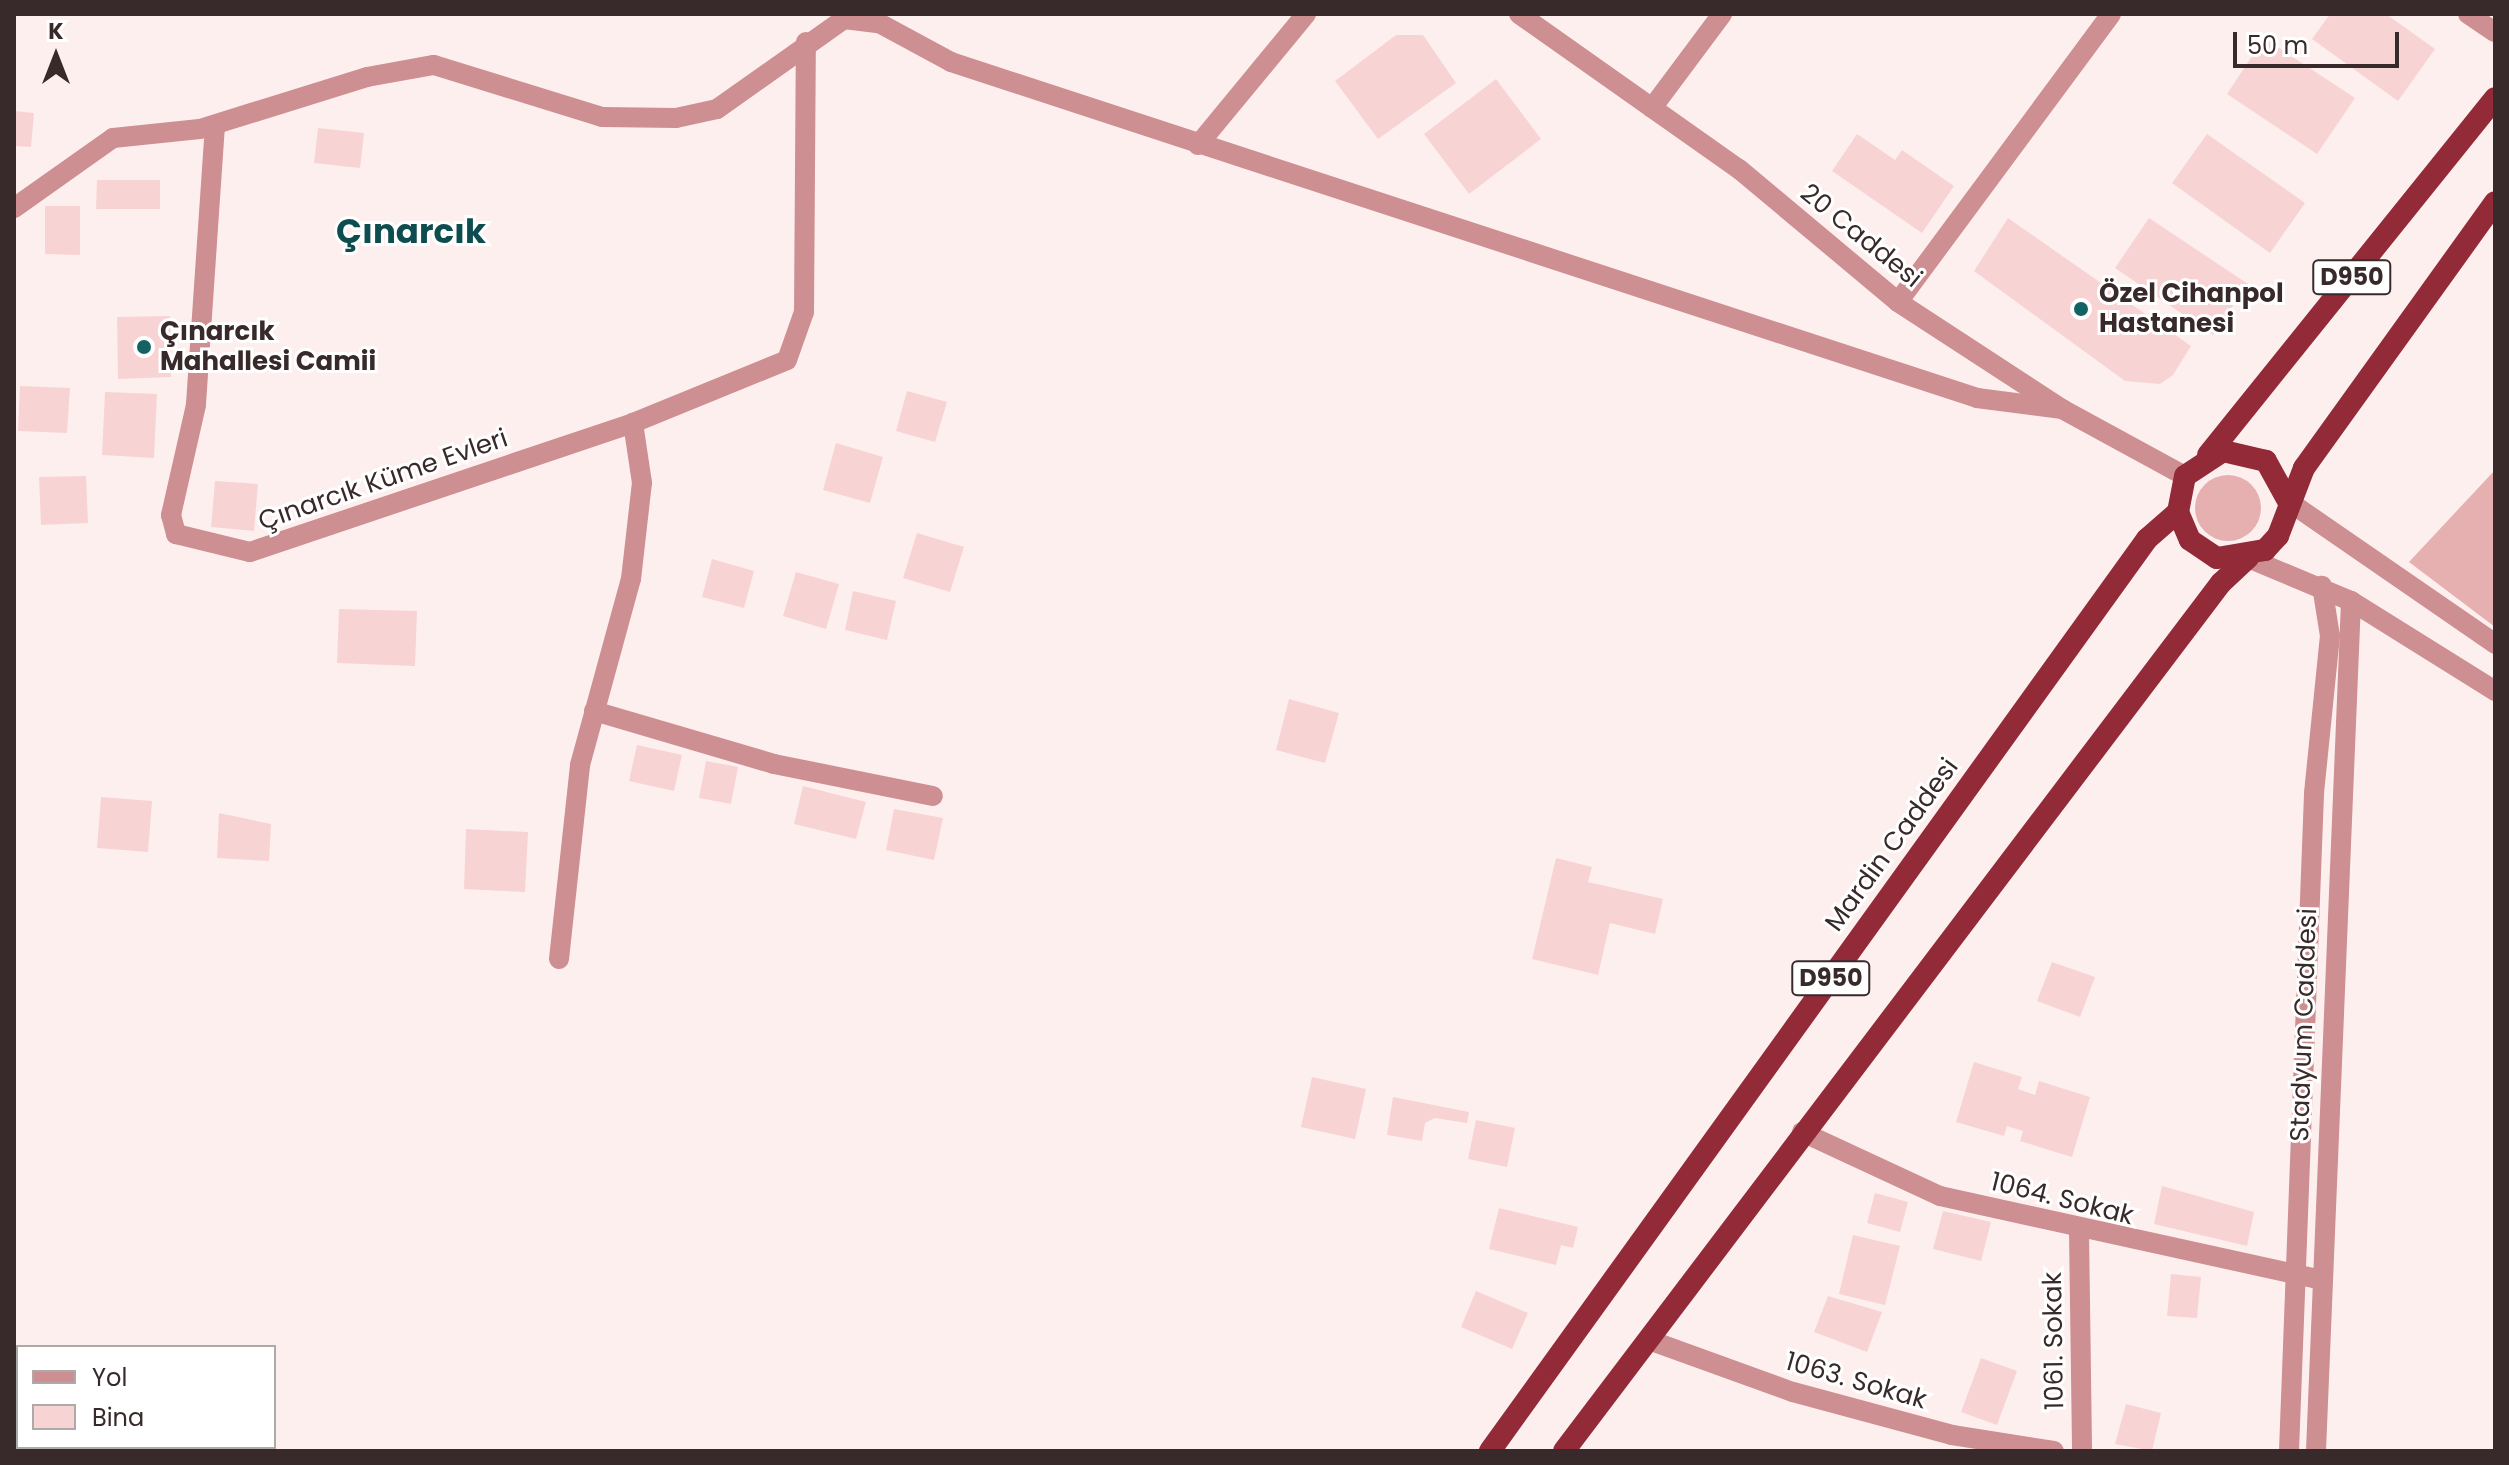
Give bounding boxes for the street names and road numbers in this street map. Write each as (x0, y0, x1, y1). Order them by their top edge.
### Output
street label: 20 Caddesi (1794, 178, 1928, 294)
road number: D950 (2312, 257, 2392, 297)
street label: Çınarcık Küme Evleri (254, 423, 512, 537)
street label: Mardin Caddesi (1819, 752, 1965, 938)
street label: Stadyum Caddesi (2284, 908, 2324, 1142)
road number: D950 (1791, 958, 1871, 998)
street label: 1064. Sokak (1987, 1166, 2137, 1232)
street label: 1061. Sokak (2037, 1272, 2071, 1410)
street label: 1063. Sokak (1782, 1346, 1930, 1416)

